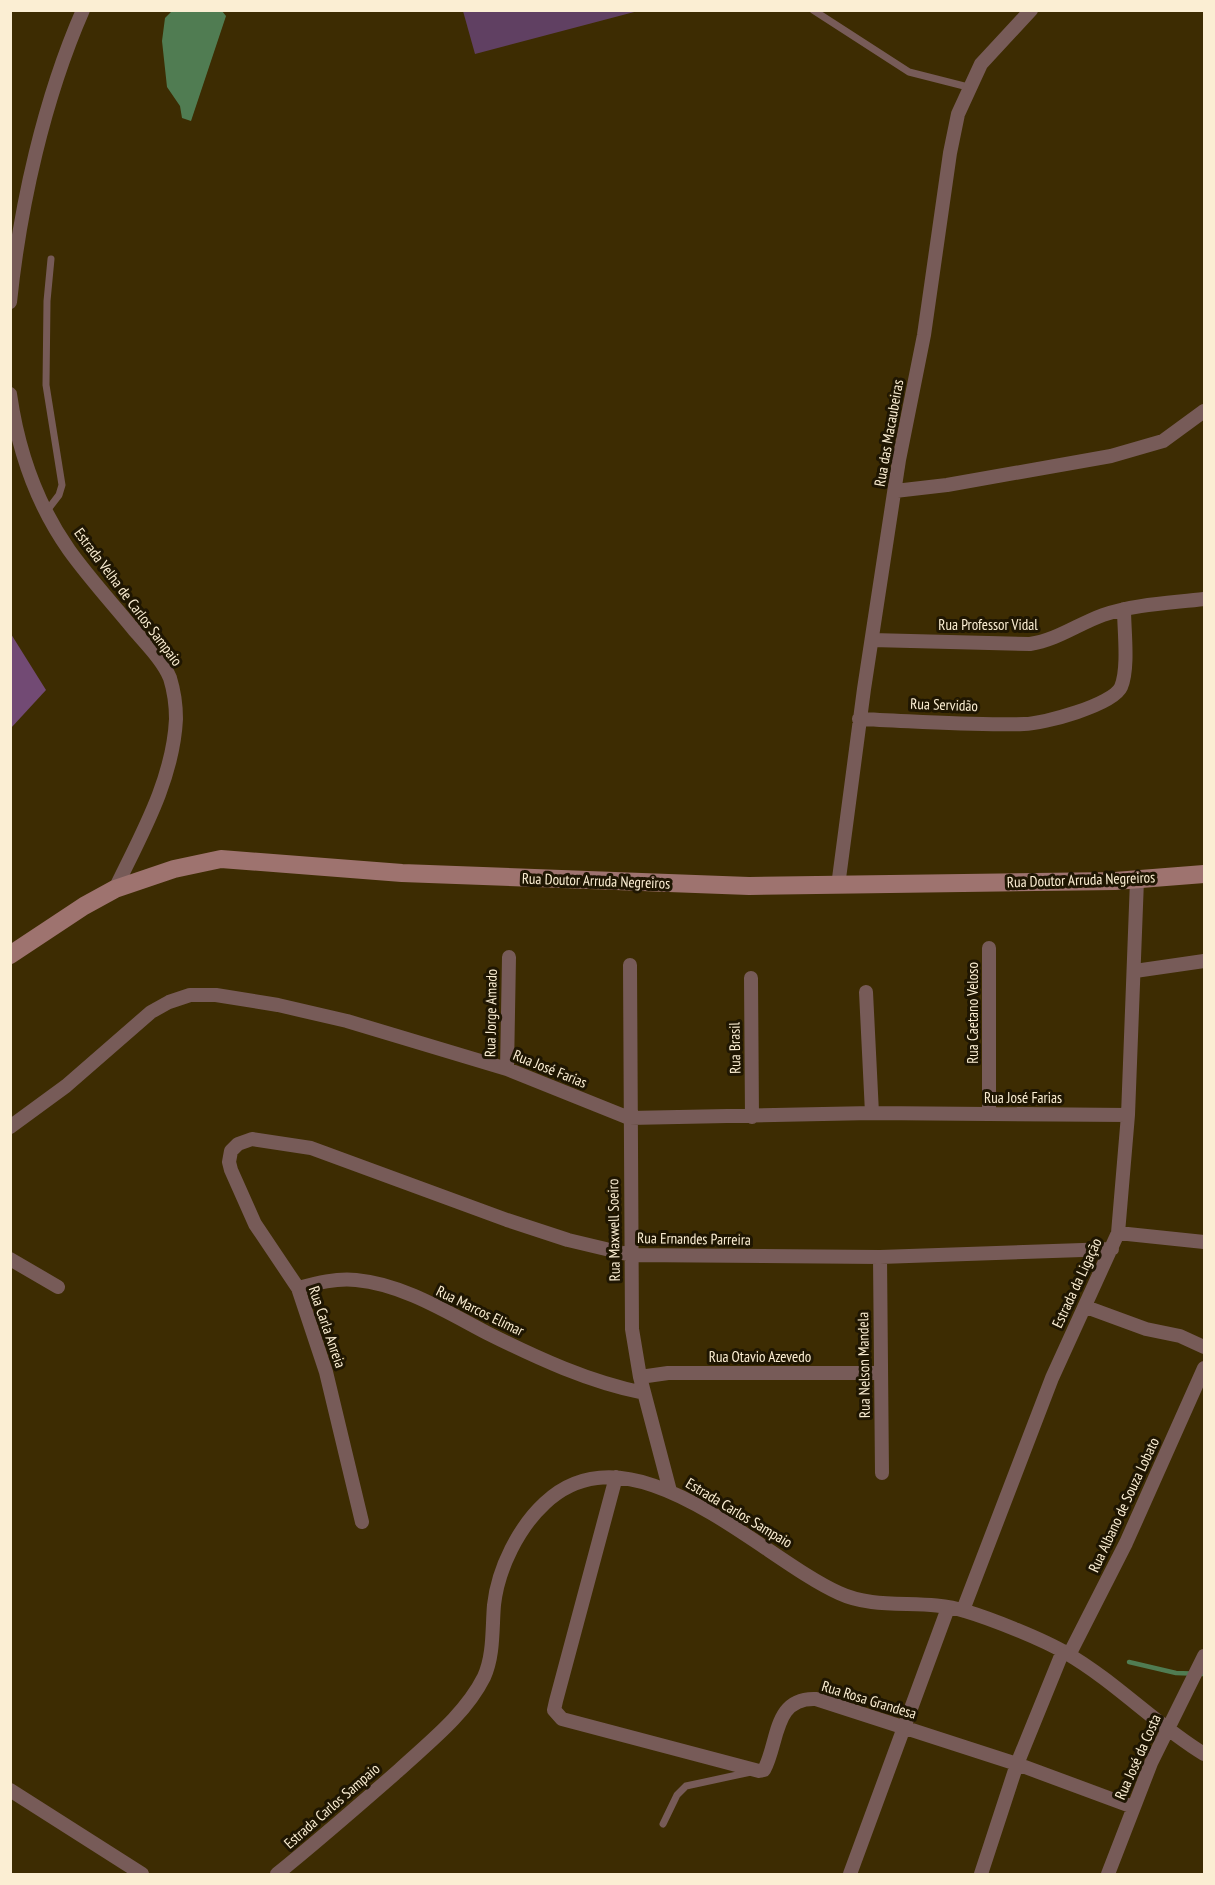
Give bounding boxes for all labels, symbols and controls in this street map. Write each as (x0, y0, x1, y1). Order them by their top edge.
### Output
street label: Rua das Macaubeiras (870, 378, 907, 488)
street label: Estrada Velha de Carlos Sampaio (70, 524, 187, 670)
street label: Rua Professor Vidal (938, 615, 1038, 634)
street label: Rua Servidão (910, 694, 978, 715)
street label: Rua Doutor Arruda Negreiros (1006, 867, 1156, 892)
street label: Rua Doutor Arruda Negreiros (521, 868, 671, 893)
street label: Rua Caetano Veloso (963, 962, 982, 1064)
street label: Rua Jorge Amado (480, 969, 501, 1057)
street label: Rua Brasil (725, 1021, 744, 1074)
street label: Rua José Farias (510, 1045, 590, 1092)
street label: Rua José Farias (984, 1088, 1062, 1107)
street label: Rua Maxwell Soeiro (603, 1179, 624, 1281)
street label: Rua Ernandes Parreira (637, 1228, 751, 1249)
street label: Estrada da Ligação (1047, 1235, 1106, 1331)
street label: Rua Marcos Elimar (433, 1281, 528, 1340)
street label: Rua Carla Anreia (305, 1283, 350, 1370)
street label: Rua Nelson Mandela (853, 1312, 874, 1418)
street label: Rua Otavio Azevedo (709, 1347, 811, 1366)
street label: Rua Albano de Souza Lobato (1084, 1434, 1163, 1575)
street label: Estrada Carlos Sampaio (683, 1473, 796, 1552)
street label: Rua Rosa Grandesa (819, 1676, 919, 1723)
street label: Rua José da Costa (1110, 1711, 1165, 1802)
street label: Estrada Carlos Sampaio (280, 1759, 384, 1852)

